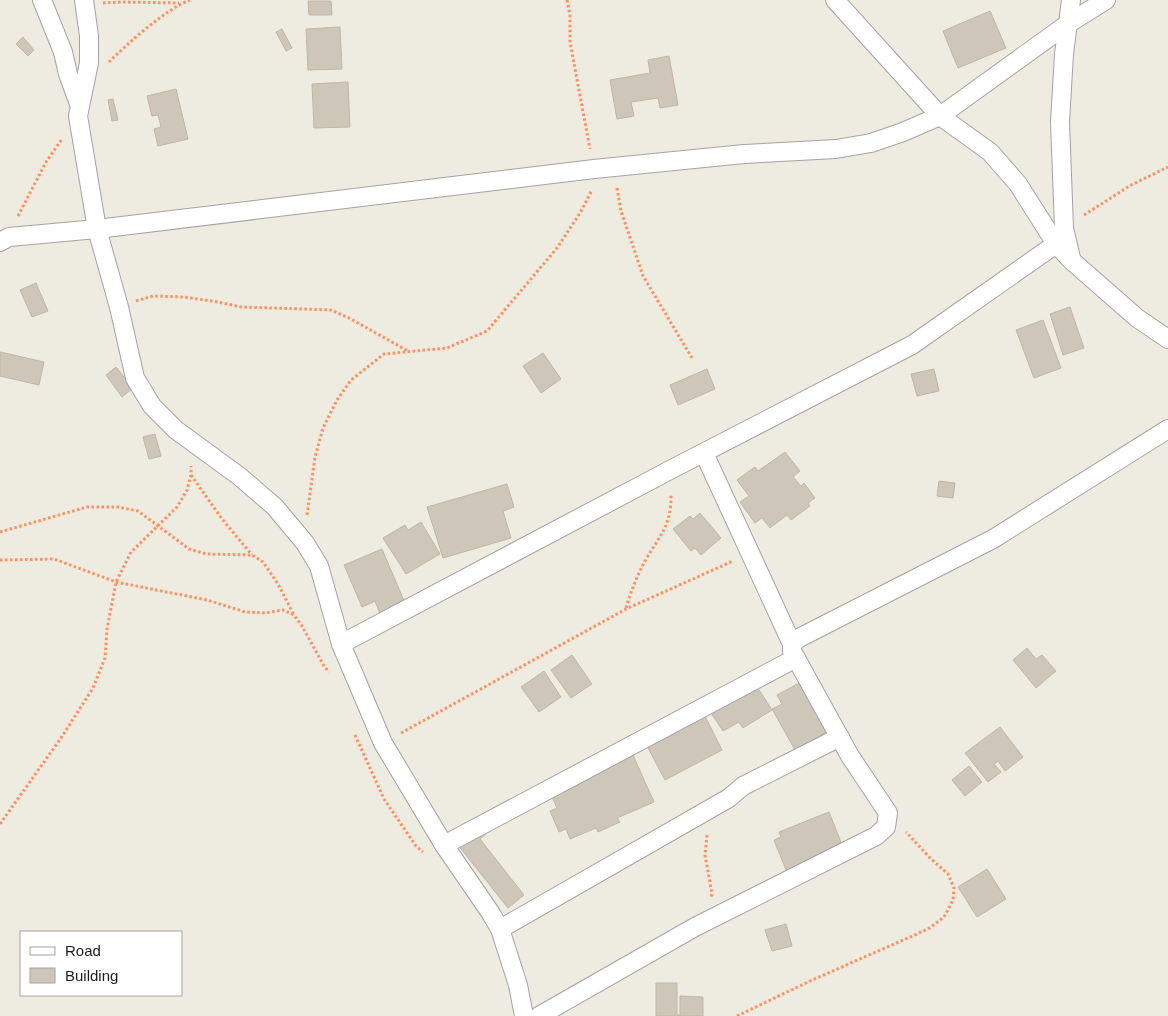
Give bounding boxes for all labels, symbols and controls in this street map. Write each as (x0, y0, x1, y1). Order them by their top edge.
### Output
legend (20, 931, 182, 996)
text: Road (65, 942, 101, 959)
text: Building (65, 967, 118, 984)

